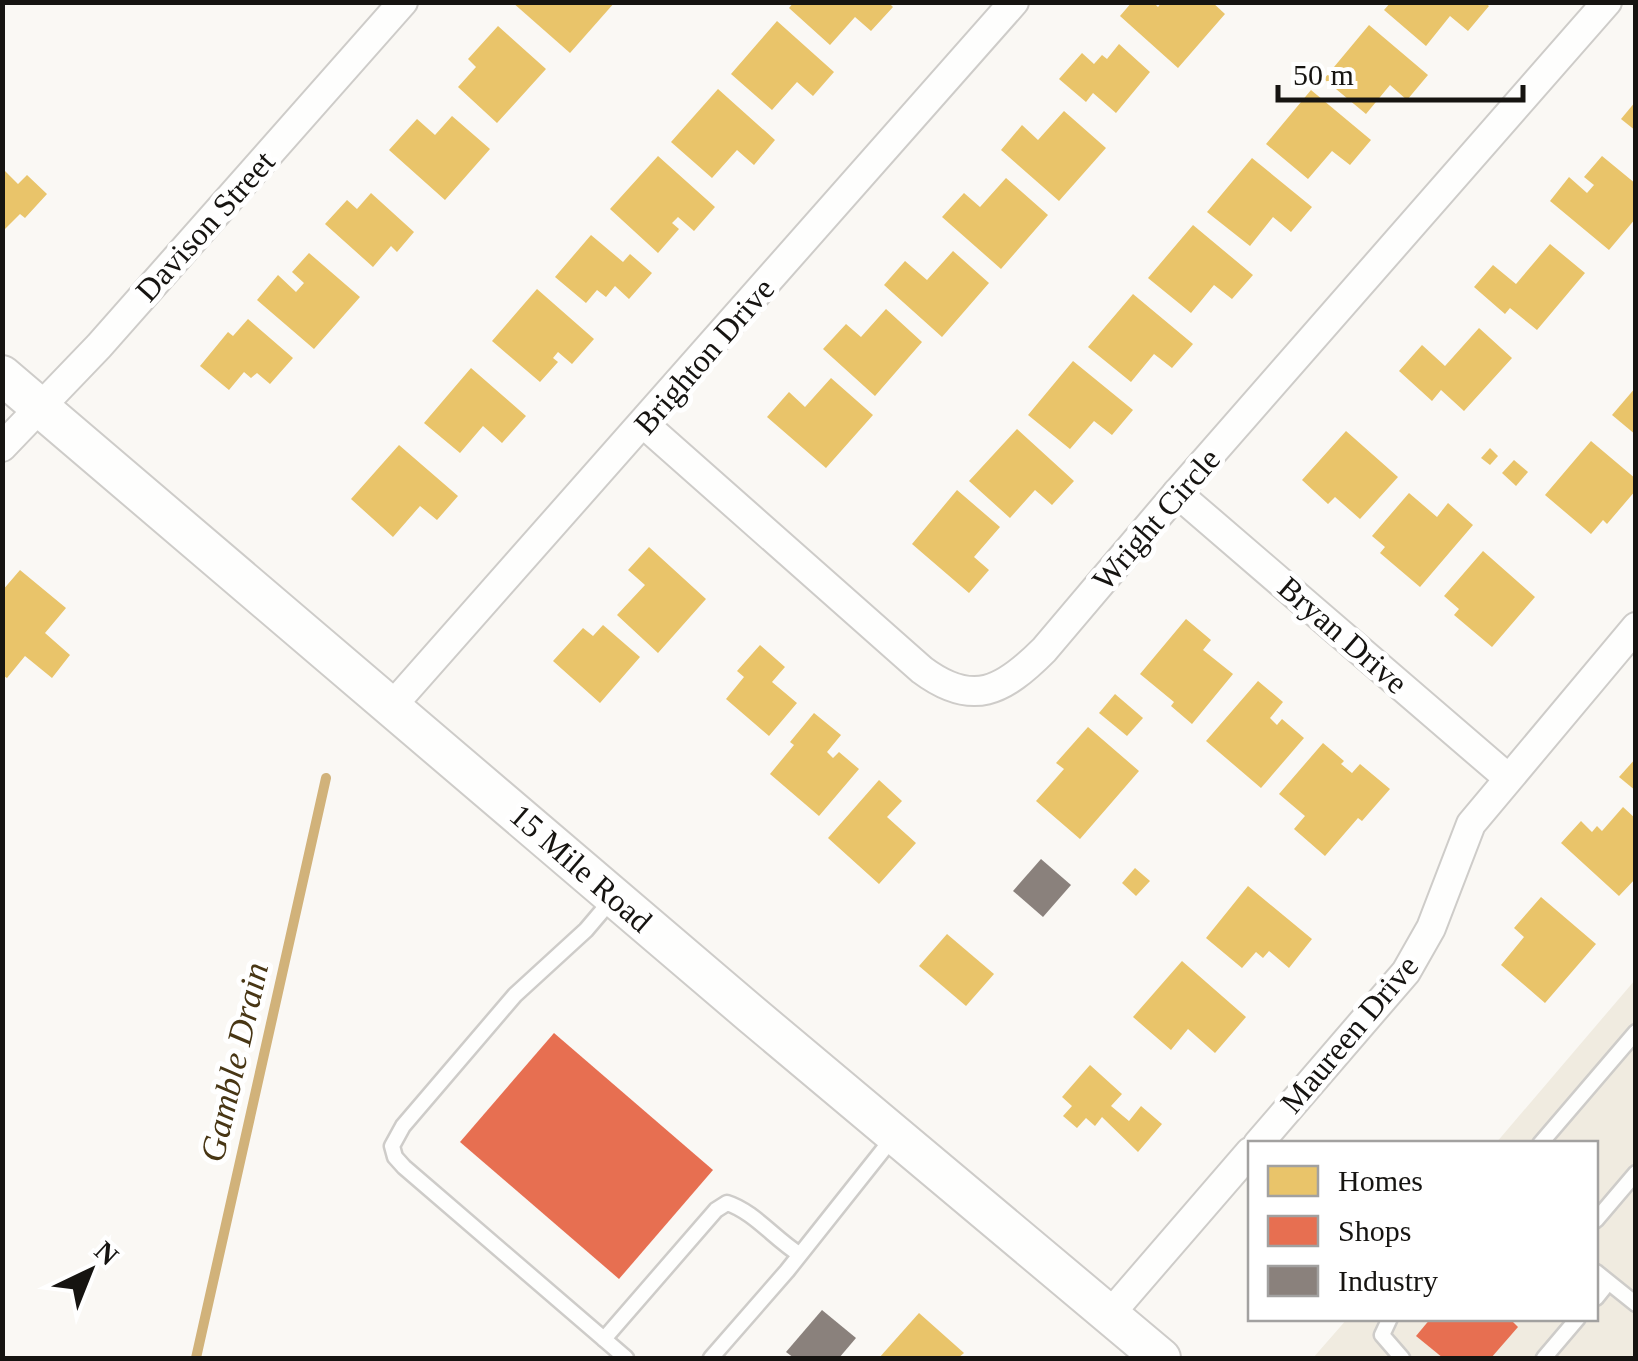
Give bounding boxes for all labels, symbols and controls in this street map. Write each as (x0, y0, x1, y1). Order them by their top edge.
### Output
scale bar (1278, 40, 1523, 102)
text: 50 m (1293, 58, 1354, 91)
street label: Davison Street (128, 144, 282, 308)
street label: Brighton Drive (627, 271, 781, 441)
street label: Wright Circle (1085, 441, 1227, 597)
street label: Bryan Drive (1271, 569, 1415, 701)
street label: 15 Mile Road (503, 797, 659, 939)
street label: Maureen Drive (1273, 948, 1425, 1120)
water label: Gamble Drain (193, 959, 276, 1165)
legend (1248, 1141, 1598, 1321)
text: Homes (1338, 1164, 1423, 1197)
text: Shops (1338, 1214, 1411, 1247)
north arrow (40, 1221, 140, 1321)
text: N (89, 1235, 125, 1271)
text: Industry (1338, 1264, 1438, 1297)

